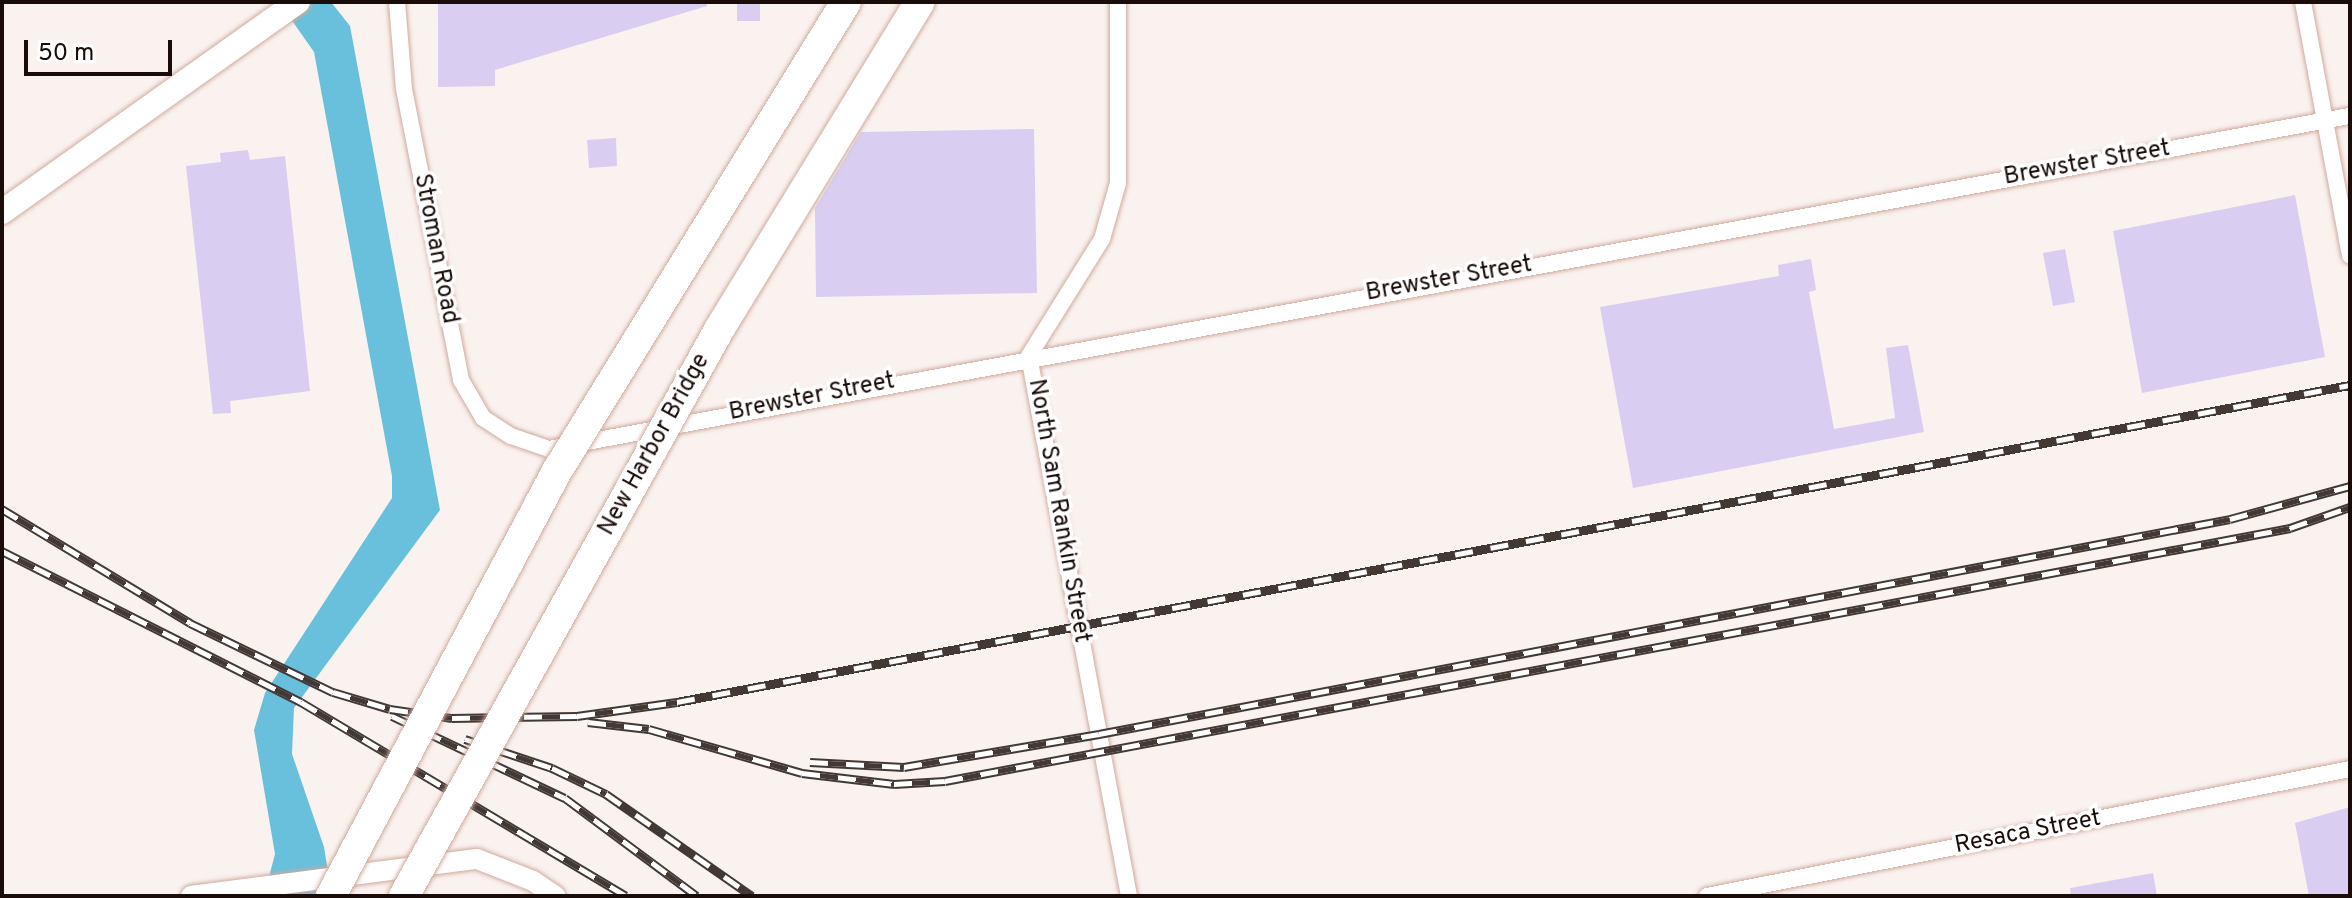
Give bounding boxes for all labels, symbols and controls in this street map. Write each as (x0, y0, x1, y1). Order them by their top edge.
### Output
scale bar (28, 24, 176, 74)
text: 50 m (38, 39, 94, 69)
street label: Brewster Street (2002, 135, 2172, 193)
street label: Stroman Road (406, 171, 464, 327)
street label: Brewster Street (1364, 251, 1534, 309)
street label: New Harbor Bridge (593, 349, 717, 541)
street label: Brewster Street (727, 368, 897, 428)
street label: North Sam Rankin Street (1021, 377, 1095, 645)
street label: Resaca Street (1953, 805, 2103, 861)

